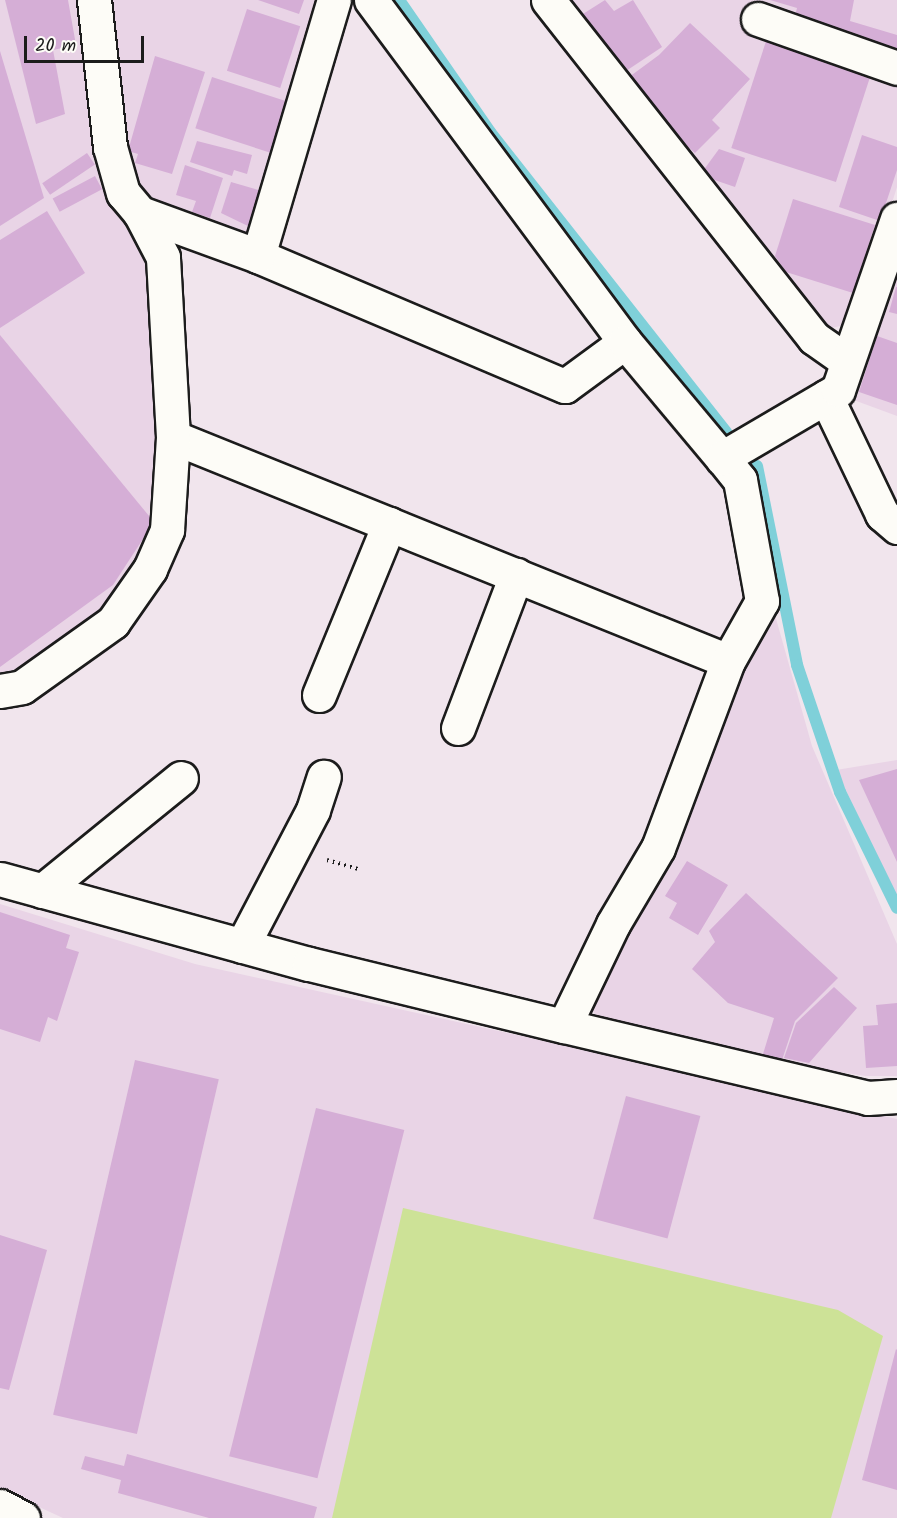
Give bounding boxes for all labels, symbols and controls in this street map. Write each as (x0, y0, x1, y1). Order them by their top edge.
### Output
scale bar (27, 24, 147, 62)
text: 20 m (35, 32, 76, 61)

